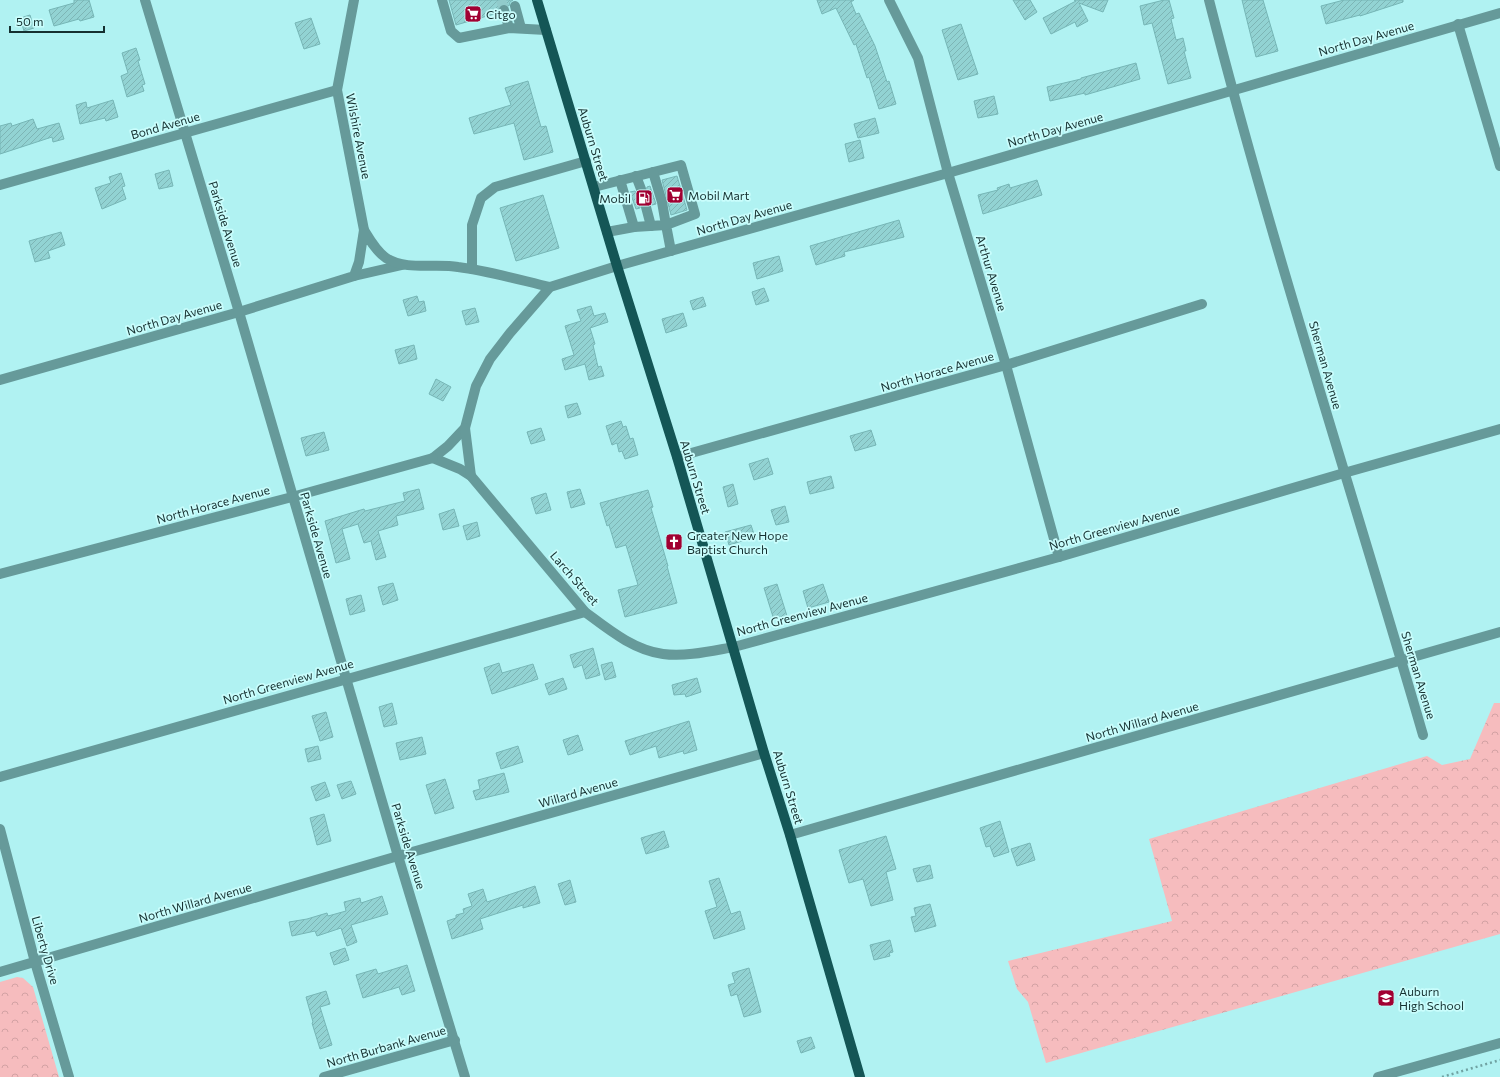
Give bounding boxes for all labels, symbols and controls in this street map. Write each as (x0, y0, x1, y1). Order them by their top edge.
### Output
supermarket icon: Citgo (463, 4, 483, 24)
place label: Citgo (486, 7, 516, 21)
scale bar (10, 8, 104, 34)
text: 50 m (16, 14, 44, 28)
street label: North Day Avenue (1317, 18, 1415, 58)
street label: Wilshire Avenue (344, 92, 374, 180)
street label: Auburn Street (576, 105, 612, 183)
street label: Bond Avenue (129, 108, 201, 142)
street label: North Day Avenue (1006, 109, 1104, 149)
street label: Parkside Avenue (206, 179, 246, 269)
supermarket icon: Mobil Mart (665, 185, 685, 205)
fuel station icon: Mobil (634, 188, 654, 208)
place label: Mobil Mart (688, 188, 750, 202)
place label: Mobil (599, 191, 631, 205)
street label: North Day Avenue (695, 197, 793, 237)
street label: Arthur Avenue (974, 233, 1010, 313)
street label: North Day Avenue (125, 297, 223, 337)
street label: Sherman Avenue (1307, 319, 1345, 411)
street label: North Horace Avenue (879, 348, 995, 394)
street label: Auburn Street (678, 438, 714, 516)
street label: North Horace Avenue (155, 482, 271, 526)
street label: Parkside Avenue (298, 490, 336, 580)
street label: North Greenview Avenue (1047, 502, 1181, 552)
place label: Greater New Hope Baptist Church (687, 528, 788, 556)
church icon: Greater New Hope Baptist Church (664, 532, 684, 552)
street label: Larch Street (548, 548, 602, 608)
street label: North Greenview Avenue (735, 590, 869, 638)
street label: Sherman Avenue (1399, 629, 1439, 721)
street label: North Greenview Avenue (221, 656, 355, 706)
street label: North Willard Avenue (1084, 698, 1200, 744)
street label: Auburn Street (771, 748, 807, 826)
street label: Willard Avenue (537, 774, 619, 810)
street label: Parkside Avenue (389, 801, 429, 891)
street label: North Willard Avenue (137, 879, 253, 925)
street label: Liberty Drive (30, 914, 62, 986)
place label: Auburn High School (1399, 984, 1464, 1012)
school or university icon: Auburn High School (1376, 988, 1396, 1008)
street label: North Burbank Avenue (325, 1022, 447, 1070)

